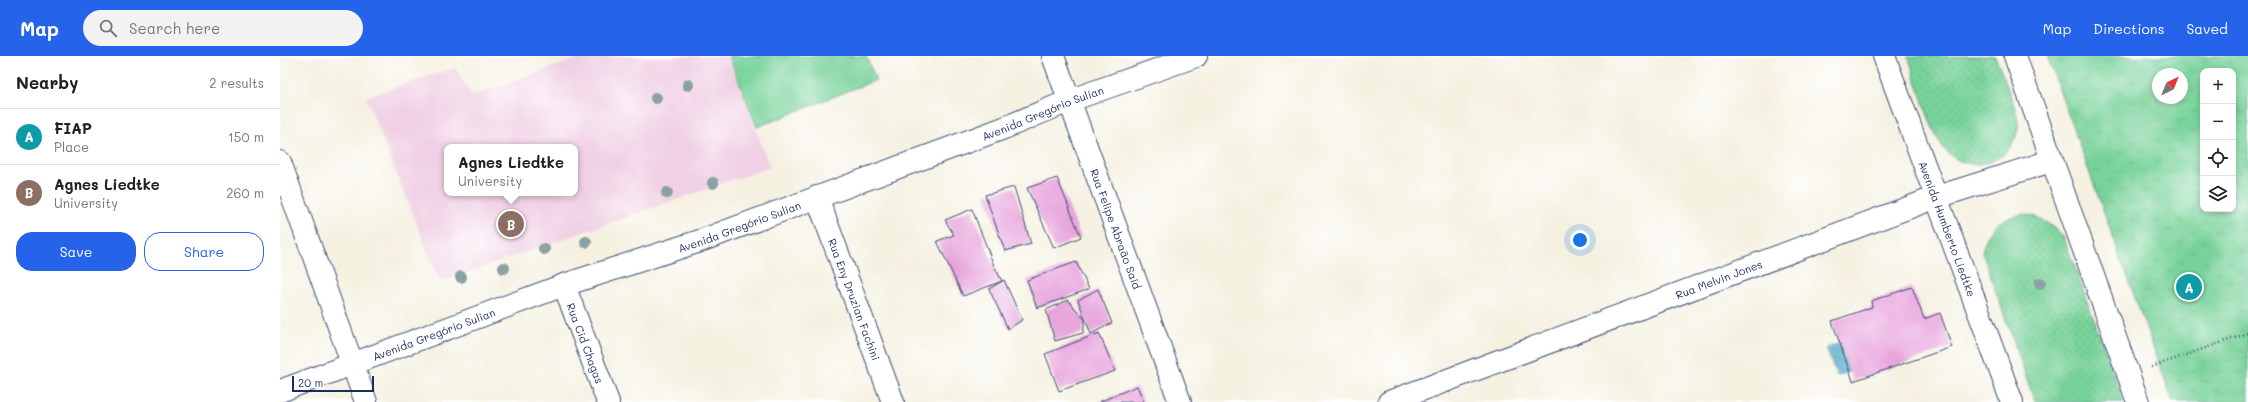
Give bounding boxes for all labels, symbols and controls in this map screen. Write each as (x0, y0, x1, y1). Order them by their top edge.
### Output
search box (83, 10, 363, 46)
text: Map (20, 16, 59, 41)
icon: search (97, 17, 119, 39)
text: Search here (129, 18, 220, 38)
text: Map (2043, 19, 2071, 38)
text: Directions (2093, 19, 2164, 38)
text: Saved (2186, 19, 2228, 38)
north arrow (2152, 68, 2188, 104)
map controls (2200, 68, 2236, 212)
button: + (2200, 68, 2236, 104)
text: Nearby (16, 71, 78, 93)
text: 2 results (209, 74, 264, 91)
street label: Avenida Gregório Sulian (980, 82, 1105, 143)
button: − (2200, 104, 2236, 140)
text: FIAP (54, 118, 92, 138)
text: A (24, 128, 34, 145)
text: 150 m (228, 128, 264, 145)
text: Place (54, 138, 89, 155)
button: locate (2200, 140, 2236, 176)
popup (444, 144, 578, 196)
text: Agnes Liedtke (458, 152, 564, 172)
street label: Avenida Humberto Liedtke (1916, 159, 1980, 299)
street label: Rua Felipe Abraão Said (1087, 166, 1145, 291)
text: University (458, 172, 522, 189)
text: Agnes Liedtke (54, 174, 160, 194)
button: layers (2200, 176, 2236, 212)
text: B (25, 184, 33, 201)
text: 260 m (226, 184, 264, 201)
text: University (54, 194, 118, 211)
street label: Avenida Gregório Sulian (676, 197, 803, 255)
pin: B (498, 209, 524, 239)
your location (1570, 230, 1590, 250)
button: Save (16, 232, 136, 271)
button: Share (144, 232, 264, 271)
street label: Rua Eny Druzian Fachini (825, 236, 884, 362)
street label: Rua Melvin Jones (1673, 256, 1764, 302)
pin: A (2176, 272, 2202, 302)
street label: Rua Cid Chagas (564, 301, 608, 385)
street label: Avenida Gregório Sulian (370, 304, 497, 363)
scale bar (292, 374, 374, 393)
text: 20 m (298, 375, 323, 390)

